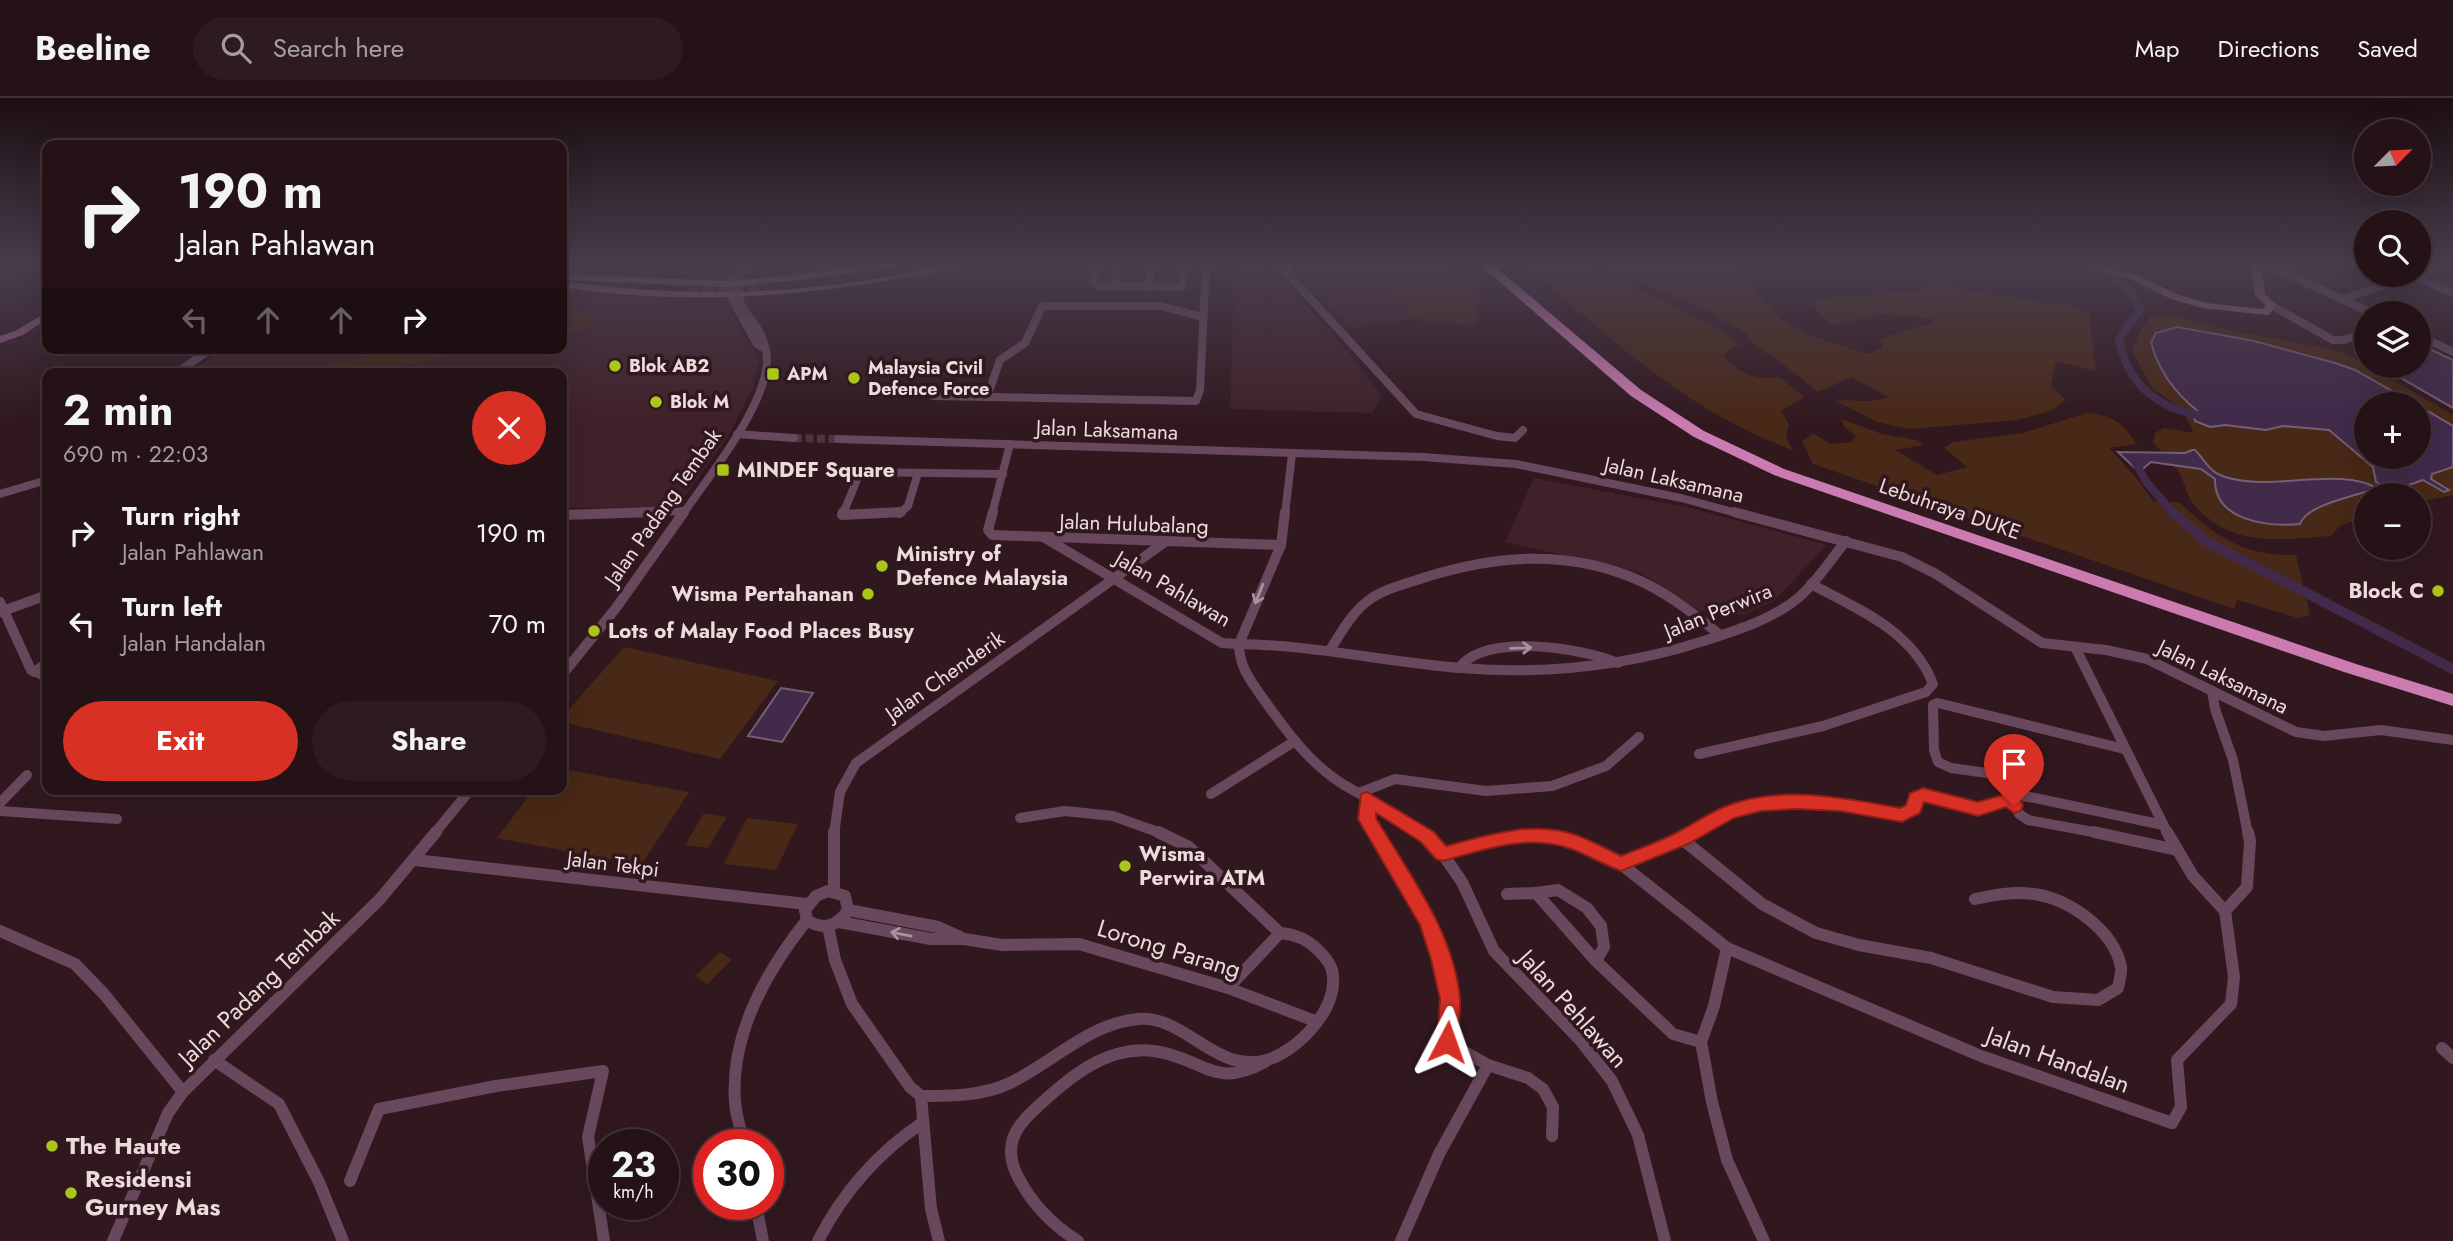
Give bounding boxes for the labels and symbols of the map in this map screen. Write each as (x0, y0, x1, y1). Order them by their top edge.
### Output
north arrow (2354, 119, 2431, 196)
place label: Blok AB2 (629, 353, 709, 379)
place label: Malaysia Civil Defence Force (868, 355, 989, 402)
marker: Blok AB2 (607, 358, 623, 374)
place label: APM (786, 361, 827, 387)
marker: APM (765, 366, 781, 382)
marker: Malaysia Civil Defence Force (846, 370, 862, 386)
place label: Blok M (670, 389, 729, 415)
marker: Blok M (648, 394, 664, 410)
street label: Jalan Laksamana (1032, 412, 1179, 447)
street label: Jalan Padang Tembak (596, 422, 729, 594)
street label: Jalan Laksamana (1598, 449, 1747, 511)
place label: MINDEF Square (737, 455, 895, 485)
marker: MINDEF Square (715, 462, 731, 478)
street label: Lebuhraya DUKE (1875, 471, 2025, 547)
street label: Jalan Hulubalang (1056, 506, 1209, 542)
place label: Ministry of Defence Malaysia (896, 539, 1068, 593)
street label: Jalan Pahlawan (1107, 542, 1237, 634)
marker: Ministry of Defence Malaysia (874, 558, 890, 574)
street label: Jalan Perwira (1657, 576, 1776, 647)
place label: Block C (2348, 576, 2424, 606)
place label: Wisma Pertahanan (672, 579, 854, 609)
one-way arrow (1252, 583, 1265, 605)
marker: Block C (2430, 583, 2446, 599)
marker: Wisma Pertahanan (860, 586, 876, 602)
place label: Lots of Malay Food Places Busy (608, 616, 915, 646)
marker: Lots of Malay Food Places Busy (586, 623, 602, 639)
street label: Jalan Chenderik (877, 623, 1011, 730)
street label: Jalan Laksamana (2150, 631, 2294, 722)
one-way arrow (1510, 642, 1533, 655)
pin (1984, 734, 2044, 806)
place label: Wisma Perwira ATM (1139, 839, 1265, 893)
street label: Jalan Tekpi (562, 843, 661, 885)
marker: Wisma Perwira ATM (1117, 858, 1133, 874)
street label: Jalan Padang Tembak (168, 901, 348, 1076)
street label: Lorong Parang (1093, 910, 1245, 987)
one-way arrow (890, 926, 913, 940)
street label: Jalan Pehlawan (1509, 939, 1636, 1076)
position arrow (1410, 1005, 1484, 1079)
street label: Jalan Handalan (1979, 1016, 2135, 1102)
place label: The Haute (66, 1128, 181, 1163)
speed limit sign: 30 (693, 1129, 784, 1220)
marker: The Haute (44, 1138, 60, 1154)
place label: Residensi Gurney Mas (85, 1161, 220, 1224)
marker: Residensi Gurney Mas (63, 1185, 79, 1201)

